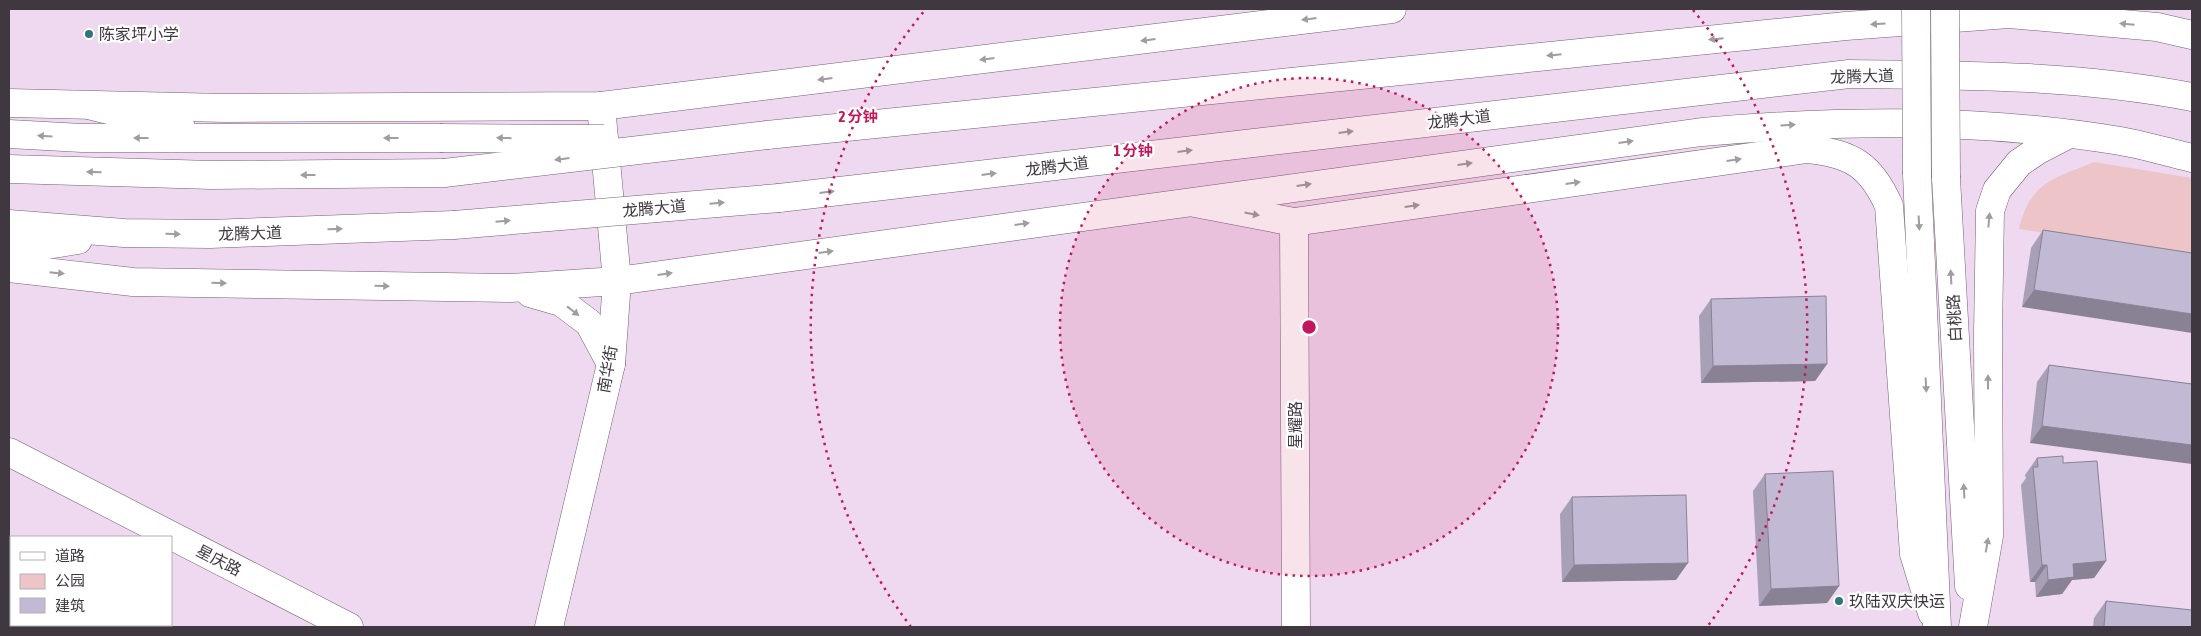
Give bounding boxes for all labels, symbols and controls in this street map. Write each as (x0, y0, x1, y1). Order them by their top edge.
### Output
one-way arrow (1301, 16, 1317, 24)
one-way arrow (1870, 20, 1886, 28)
one-way arrow (2119, 20, 2135, 28)
place label: 陈家坪小学 (99, 25, 179, 43)
marker: 陈家坪小学 (83, 28, 95, 40)
one-way arrow (1708, 35, 1724, 43)
one-way arrow (1140, 36, 1156, 44)
one-way arrow (1546, 51, 1562, 59)
one-way arrow (978, 56, 994, 64)
street label: 龙腾大道 (1830, 66, 1894, 86)
one-way arrow (817, 75, 833, 83)
street label: 龙腾大道 (1426, 106, 1492, 132)
text: 2 分钟 (838, 108, 878, 125)
one-way arrow (1780, 120, 1796, 128)
one-way arrow (1339, 128, 1355, 136)
one-way arrow (37, 132, 53, 140)
one-way arrow (133, 134, 149, 142)
one-way arrow (383, 134, 399, 142)
one-way arrow (496, 134, 512, 142)
one-way arrow (1619, 138, 1635, 146)
text: 1 分钟 (1113, 142, 1153, 159)
one-way arrow (1177, 147, 1193, 155)
street label: 龙腾大道 (1024, 153, 1090, 179)
one-way arrow (554, 155, 570, 163)
one-way arrow (1726, 155, 1742, 163)
one-way arrow (1458, 159, 1474, 167)
one-way arrow (85, 167, 101, 175)
one-way arrow (981, 170, 997, 178)
one-way arrow (300, 171, 316, 179)
one-way arrow (1565, 178, 1581, 186)
one-way arrow (1297, 181, 1313, 189)
one-way arrow (820, 188, 836, 196)
street label: 龙腾大道 (621, 196, 687, 220)
one-way arrow (709, 199, 725, 207)
one-way arrow (1404, 201, 1420, 209)
one-way arrow (1244, 210, 1259, 218)
one-way arrow (1985, 212, 1993, 228)
one-way arrow (1915, 215, 1923, 231)
one-way arrow (495, 217, 511, 225)
one-way arrow (1014, 220, 1030, 228)
street label: 龙腾大道 (218, 223, 282, 243)
one-way arrow (328, 225, 344, 233)
one-way arrow (165, 230, 181, 238)
one-way arrow (819, 247, 835, 255)
one-way arrow (1947, 268, 1955, 284)
one-way arrow (49, 269, 65, 277)
one-way arrow (658, 270, 674, 278)
one-way arrow (211, 279, 227, 287)
one-way arrow (374, 282, 390, 290)
street label: 白桃路 (1944, 294, 1964, 342)
one-way arrow (566, 305, 579, 316)
centre of rings (1300, 318, 1318, 336)
street label: 南华街 (594, 344, 620, 394)
one-way arrow (1984, 374, 1992, 390)
one-way arrow (1923, 377, 1931, 393)
street label: 星耀路 (1286, 401, 1304, 449)
one-way arrow (1959, 483, 1967, 499)
legend (10, 536, 172, 626)
one-way arrow (1984, 536, 1992, 552)
street label: 星庆路 (194, 541, 244, 579)
text: 道路 (55, 547, 85, 564)
text: 公园 (55, 572, 85, 589)
place label: 玖陆双庆快运 (1849, 592, 1945, 610)
marker: 玖陆双庆快运 (1833, 595, 1845, 607)
text: 建筑 (55, 597, 85, 614)

